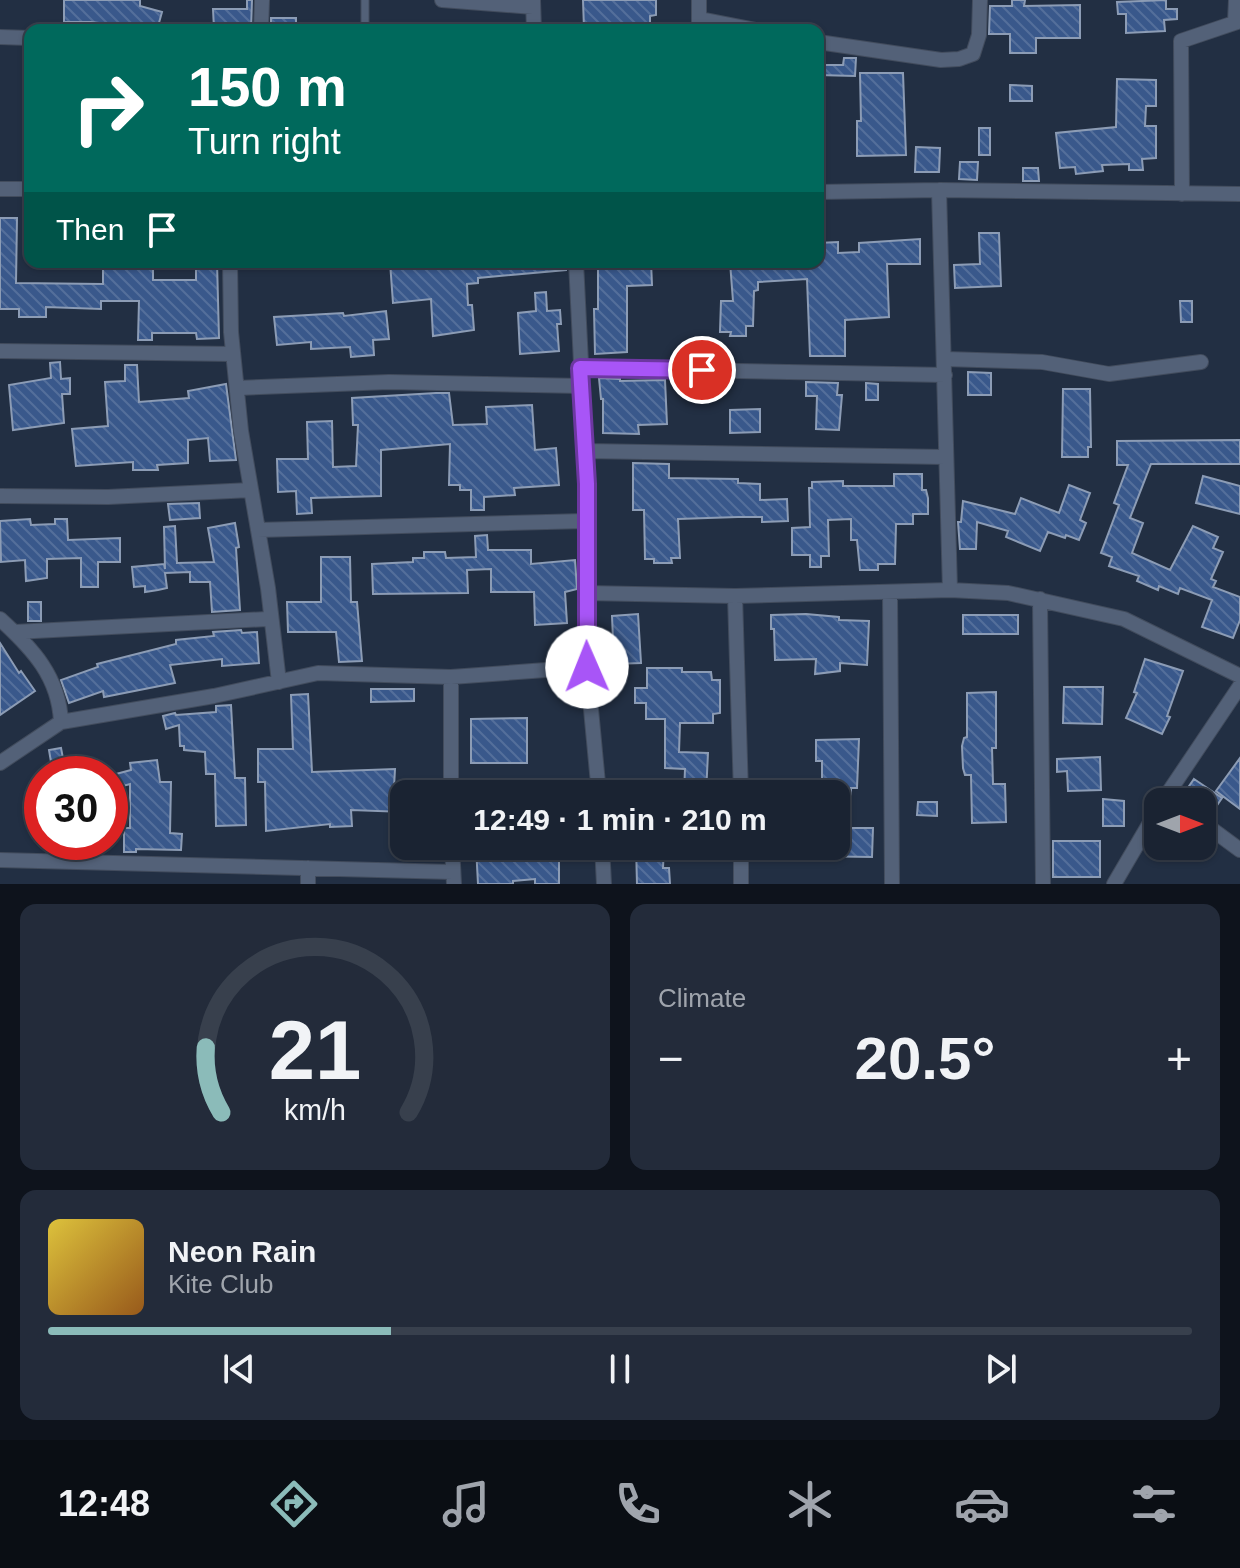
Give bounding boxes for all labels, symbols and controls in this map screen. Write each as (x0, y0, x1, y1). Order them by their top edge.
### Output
text: 150 m (188, 55, 347, 118)
icon: right (56, 56, 160, 160)
text: Turn right (188, 121, 341, 162)
icon: arrive (140, 208, 184, 252)
text: Then (56, 213, 124, 246)
pin (668, 336, 736, 404)
icon: arrive (680, 348, 724, 392)
position arrow (545, 625, 629, 709)
speed limit sign: 30 (24, 756, 128, 860)
north arrow (1144, 788, 1216, 860)
map controls (1144, 788, 1216, 860)
text: 12:49 · 1 min · 210 m (473, 803, 767, 836)
text: Climate (658, 983, 746, 1013)
text: 21 (269, 1004, 361, 1097)
text: 20.5° (855, 1025, 995, 1092)
text: − (658, 1034, 684, 1083)
text: + (1166, 1034, 1192, 1083)
text: km/h (284, 1094, 346, 1126)
text: Neon Rain (168, 1235, 316, 1268)
text: Kite Club (168, 1269, 274, 1299)
icon: previous (217, 1347, 261, 1391)
icon: pause (598, 1347, 642, 1391)
icon: next (979, 1347, 1023, 1391)
icon: directions (266, 1476, 322, 1532)
icon: music (438, 1476, 494, 1532)
icon: phone (610, 1476, 666, 1532)
icon: climate (782, 1476, 838, 1532)
icon: car (954, 1476, 1010, 1532)
icon: filters (1126, 1476, 1182, 1532)
text: 12:48 (58, 1483, 150, 1524)

